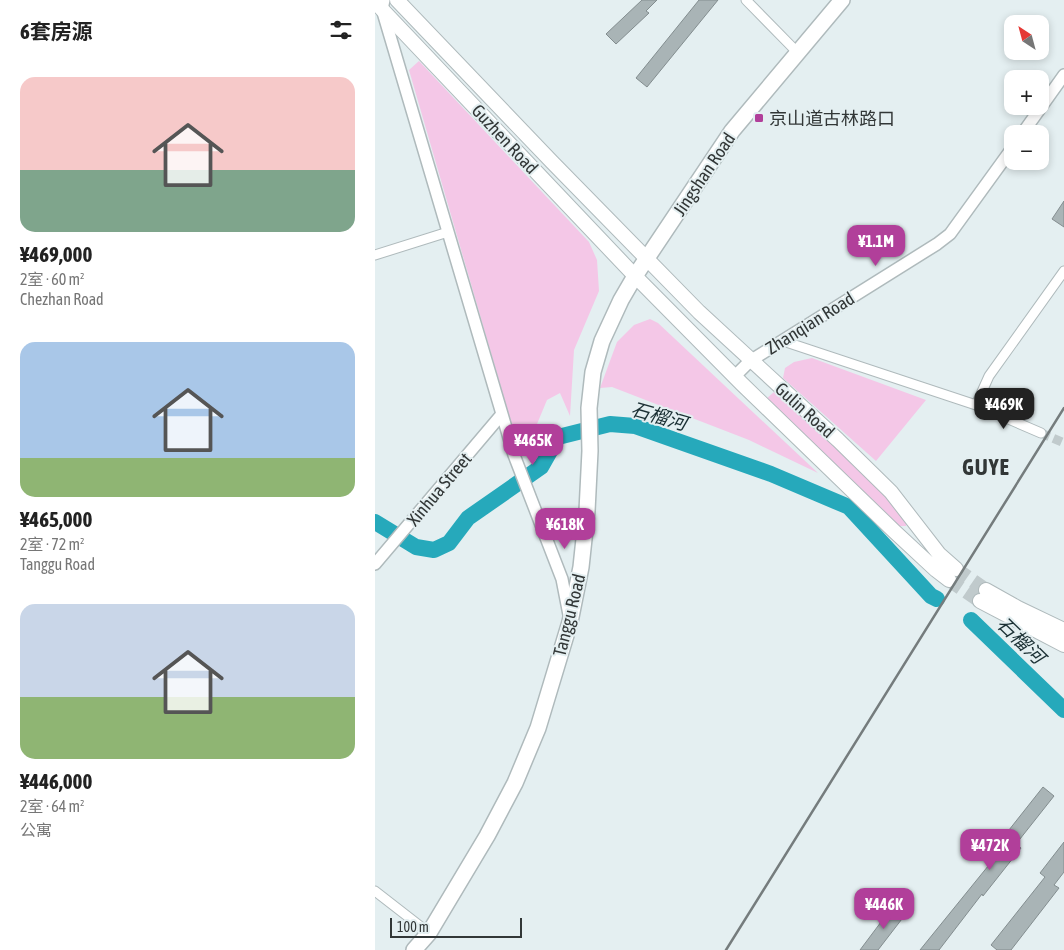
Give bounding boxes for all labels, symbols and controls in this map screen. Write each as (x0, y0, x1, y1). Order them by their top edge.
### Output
north arrow (1004, 15, 1049, 60)
map controls (1004, 15, 1049, 170)
icon: filters (327, 16, 355, 44)
text: 6套房源 (20, 19, 93, 43)
button: + (1004, 70, 1049, 115)
street label: Guzhen Road (468, 100, 542, 178)
place label: 京山道古林路口 (769, 108, 895, 129)
icon: home (143, 110, 233, 200)
marker: 京山道古林路口 (753, 112, 765, 124)
button: − (1004, 125, 1049, 170)
street label: Jingshan Road (669, 129, 739, 219)
pin: ¥1.1M (841, 224, 911, 267)
text: ¥1.1M (858, 232, 894, 250)
text: ¥469,000 (20, 242, 92, 266)
text: 2室 · 60 m² (20, 270, 85, 288)
street label: Zhanqian Road (762, 287, 858, 359)
text: Chezhan Road (20, 290, 104, 308)
icon: home (143, 375, 233, 465)
street label: Gulin Road (771, 378, 839, 442)
pin: ¥469K (969, 388, 1039, 430)
text: ¥469K (985, 395, 1023, 413)
water label: 石榴河 (629, 398, 693, 436)
pin: ¥465K (498, 424, 568, 466)
text: ¥465K (514, 431, 552, 449)
street label: Xinhua Street (402, 448, 476, 530)
district label: GUYE (962, 454, 1010, 480)
text: ¥465,000 (20, 507, 92, 531)
pin: ¥618K (530, 508, 600, 550)
text: ¥618K (546, 515, 584, 533)
text: 2室 · 72 m² (20, 535, 85, 553)
text: Tanggu Road (20, 555, 95, 573)
street label: Tanggu Road (549, 572, 589, 658)
water label: 石榴河 (993, 612, 1052, 670)
icon: home (143, 637, 233, 727)
text: ¥446,000 (20, 769, 92, 793)
text: 2室 · 64 m² (20, 797, 85, 815)
text: 公寓 (20, 821, 52, 839)
pin: ¥472K (955, 828, 1025, 871)
text: ¥472K (971, 836, 1009, 854)
pin: ¥446K (849, 888, 919, 930)
text: ¥446K (865, 895, 903, 913)
scale bar (390, 915, 523, 938)
text: 100 m (397, 919, 429, 935)

